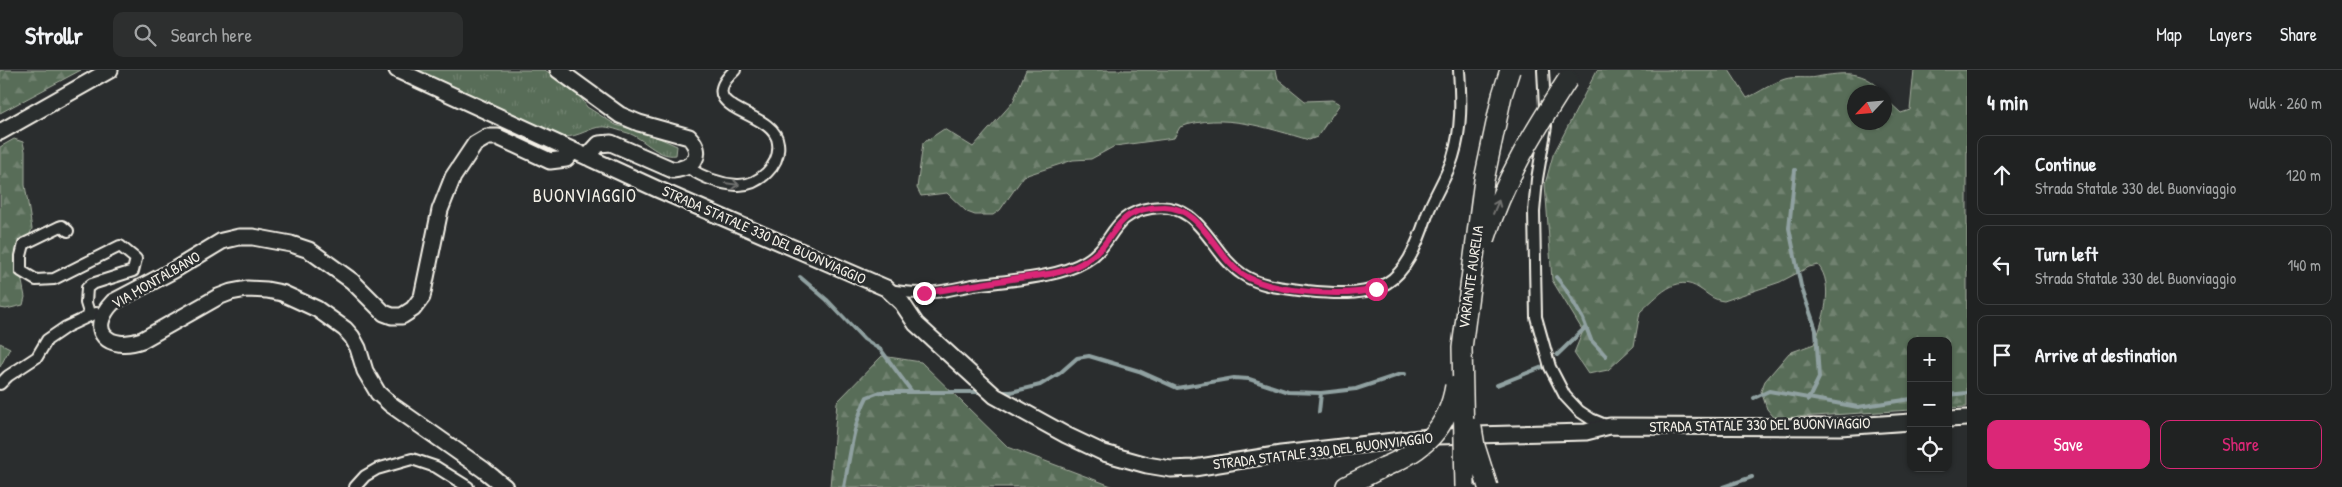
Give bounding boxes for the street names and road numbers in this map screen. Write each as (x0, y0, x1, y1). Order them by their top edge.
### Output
street label: STRADA STATALE 330 DEL BUONVIAGGIO (659, 180, 870, 289)
street label: VARIANTE AURELIA (1453, 223, 1488, 330)
street label: VIA MONTALBANO (108, 246, 204, 313)
street label: STRADA STATALE 330 DEL BUONVIAGGIO (1649, 412, 1871, 437)
street label: STRADA STATALE 330 DEL BUONVIAGGIO (1212, 427, 1434, 474)

